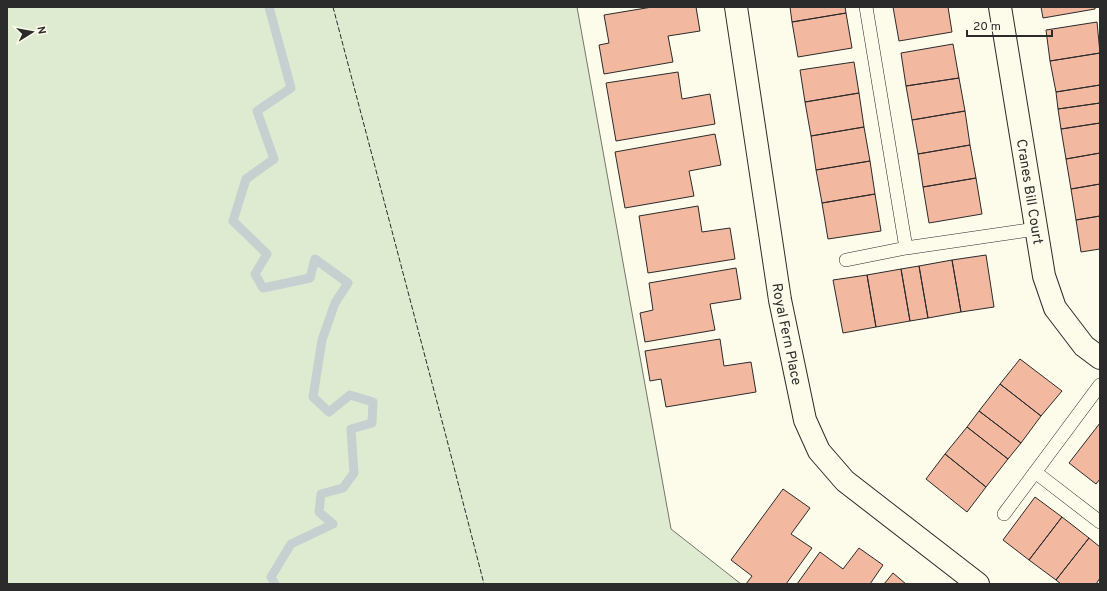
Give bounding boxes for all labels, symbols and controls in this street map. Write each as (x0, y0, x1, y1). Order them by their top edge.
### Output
north arrow (12, 12, 52, 52)
scale bar (967, 12, 1052, 38)
text: 20 m (973, 19, 1001, 35)
text: N (33, 25, 48, 35)
street label: Cranes Bill Court (1012, 138, 1046, 246)
street label: Royal Fern Place (768, 282, 805, 387)

